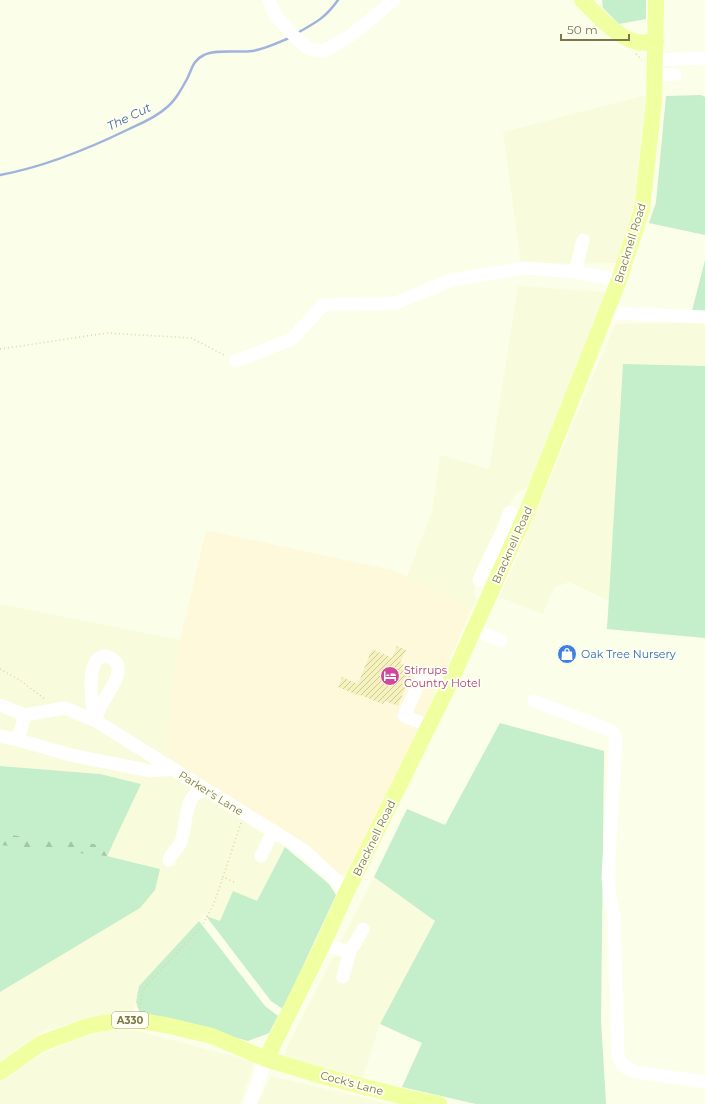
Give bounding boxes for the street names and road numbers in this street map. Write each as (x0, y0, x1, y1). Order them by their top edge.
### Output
street label: Bracknell Road (611, 201, 649, 285)
street label: Bracknell Road (489, 504, 535, 586)
street label: Parker's Lane (176, 768, 246, 819)
street label: Bracknell Road (350, 798, 398, 878)
road number: A330 (112, 1012, 148, 1028)
street label: Cock's Lane (319, 1068, 385, 1098)

